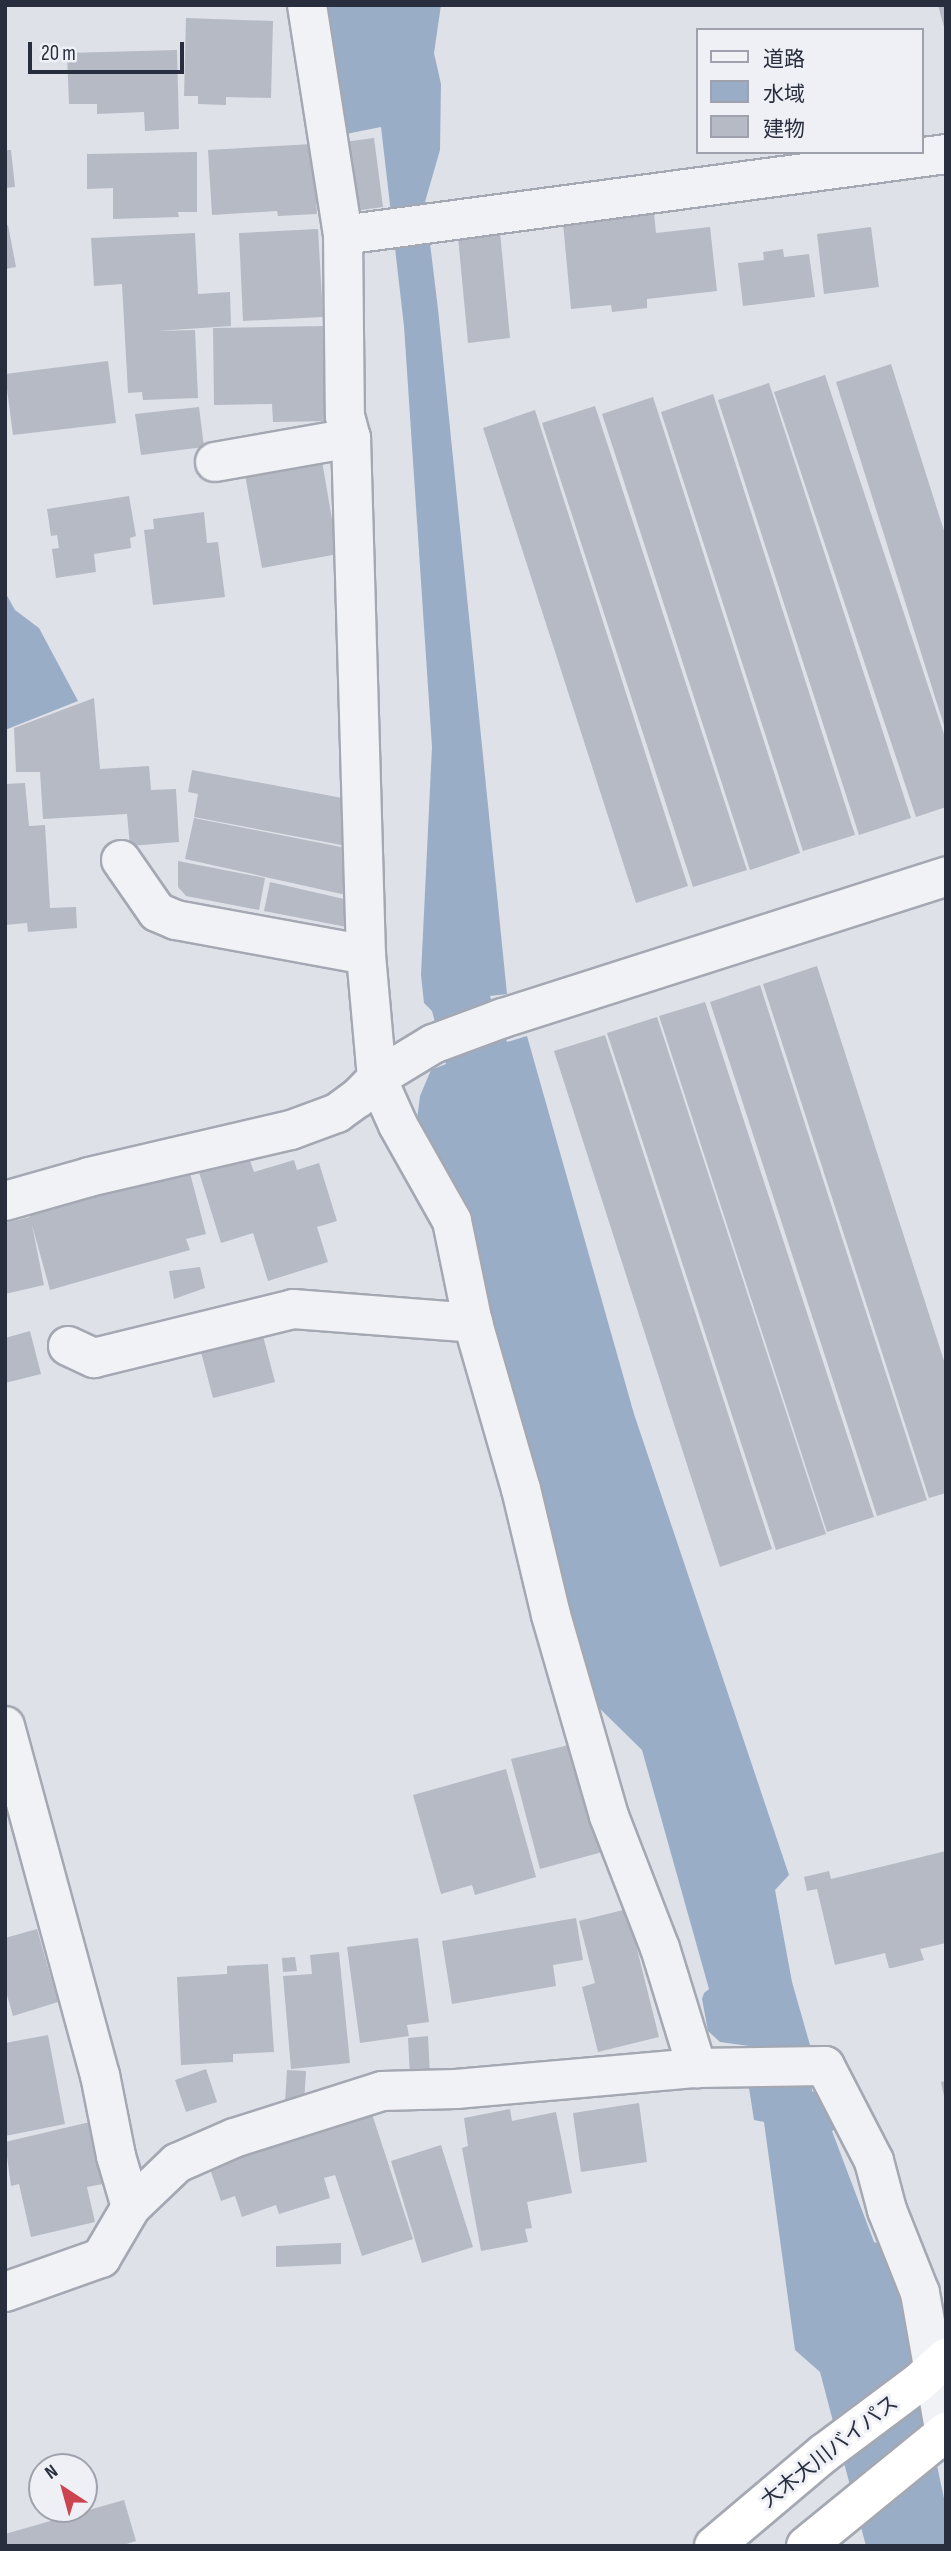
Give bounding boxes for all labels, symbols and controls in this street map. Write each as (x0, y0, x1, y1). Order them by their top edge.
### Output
scale bar (32, 28, 187, 72)
legend (696, 28, 923, 154)
text: 20 m (41, 41, 76, 66)
text: 道路 (763, 47, 805, 72)
text: 水域 (763, 82, 805, 107)
text: 建物 (763, 117, 805, 142)
street label: 大木大川バイパス (756, 2390, 904, 2514)
north arrow (28, 2453, 98, 2523)
text: N (41, 2460, 62, 2485)

